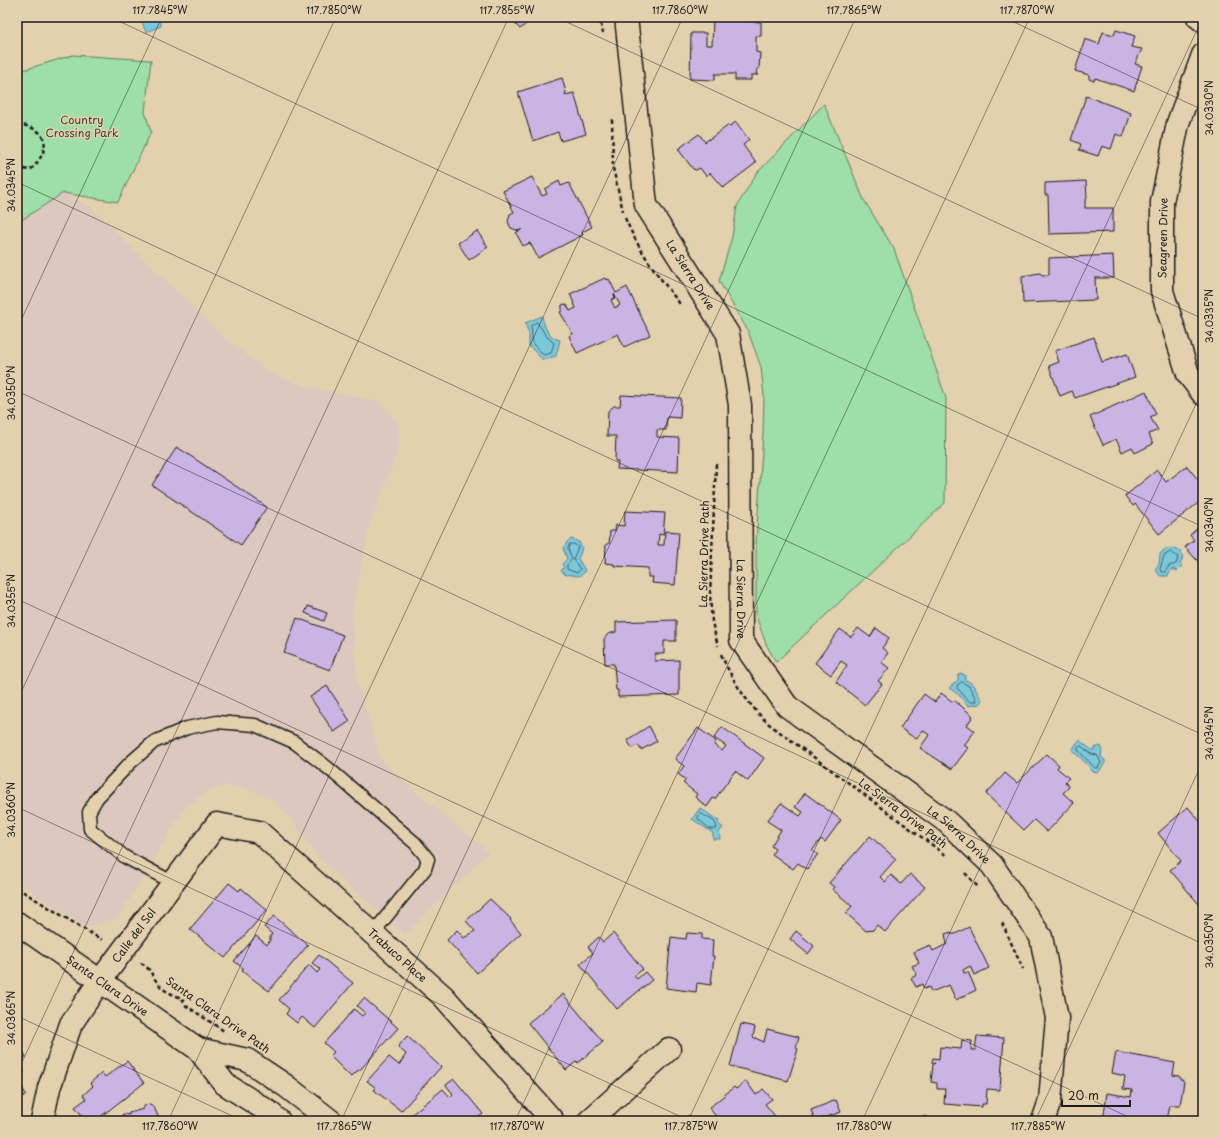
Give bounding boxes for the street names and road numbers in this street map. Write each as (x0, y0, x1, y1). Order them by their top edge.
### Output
street label: Seagreen Drive (1153, 198, 1172, 278)
street label: La Sierra Drive (662, 236, 720, 313)
street label: La Sierra Drive Path (694, 500, 713, 608)
street label: La Sierra Drive (733, 559, 750, 639)
street label: La Sierra Drive Path (855, 774, 951, 852)
street label: La Sierra Drive (924, 801, 994, 867)
street label: Calle del Sol (107, 904, 160, 966)
street label: Trabuco Place (364, 924, 431, 986)
street label: Santa Clara Drive (63, 951, 152, 1020)
street label: Santa Clara Drive Path (163, 972, 274, 1057)

